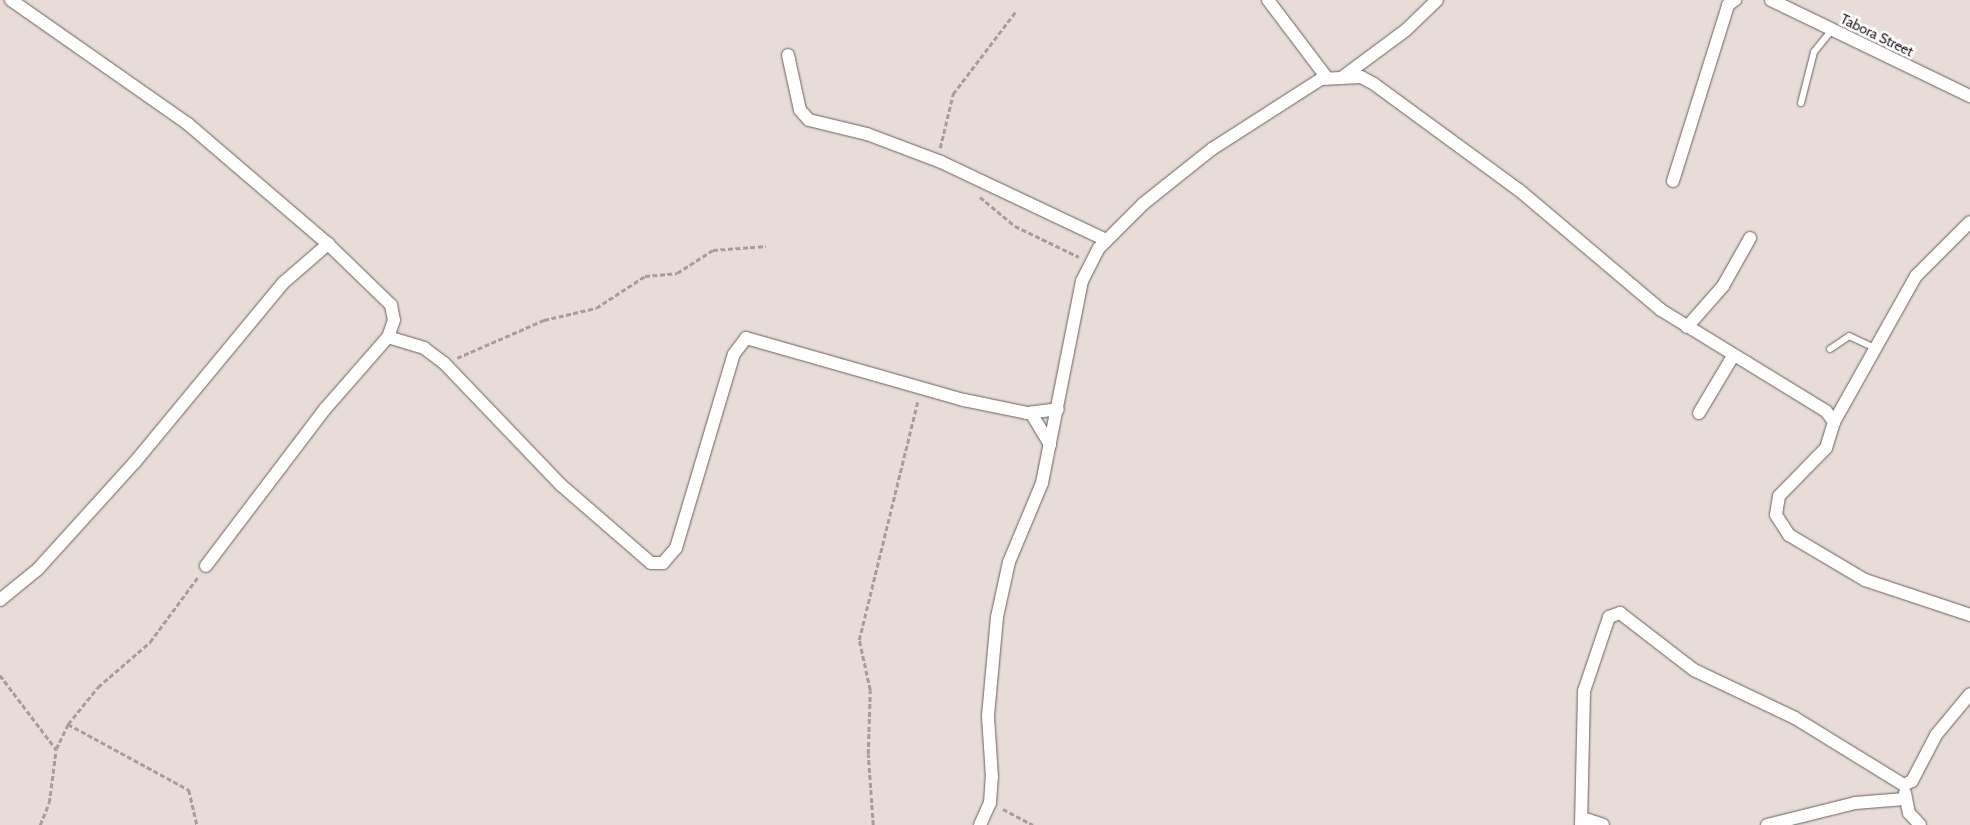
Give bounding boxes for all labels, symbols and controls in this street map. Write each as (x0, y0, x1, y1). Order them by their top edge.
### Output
street label: Tabora Street (1838, 10, 1916, 60)

